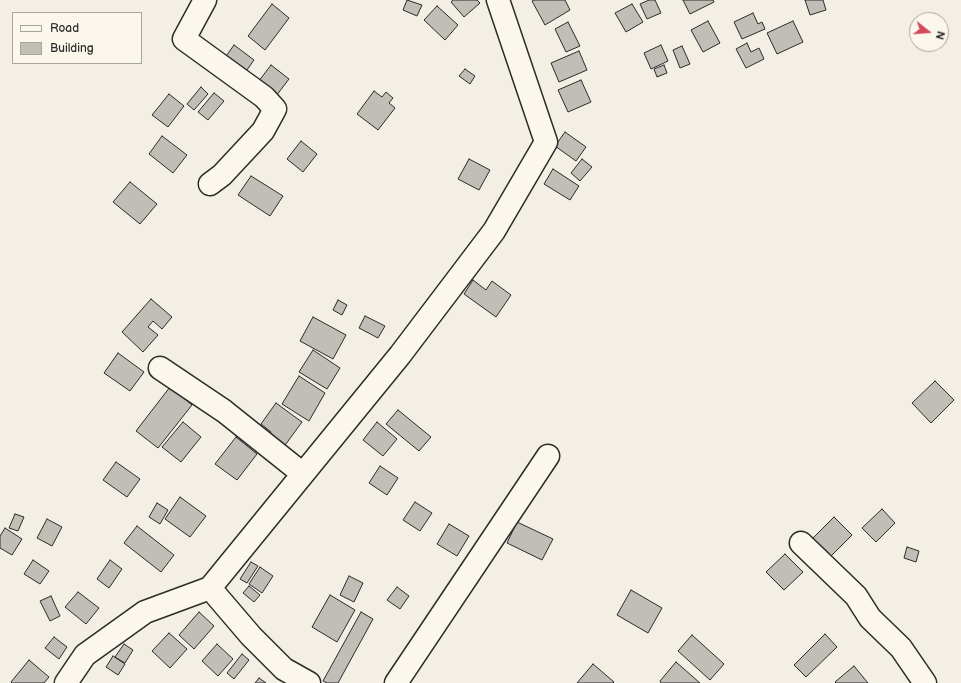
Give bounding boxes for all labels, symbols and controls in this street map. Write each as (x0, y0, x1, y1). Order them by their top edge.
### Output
legend (12, 12, 142, 64)
north arrow (909, 12, 949, 52)
text: Road (50, 21, 79, 36)
text: N (933, 30, 947, 41)
text: Building (50, 41, 94, 56)

